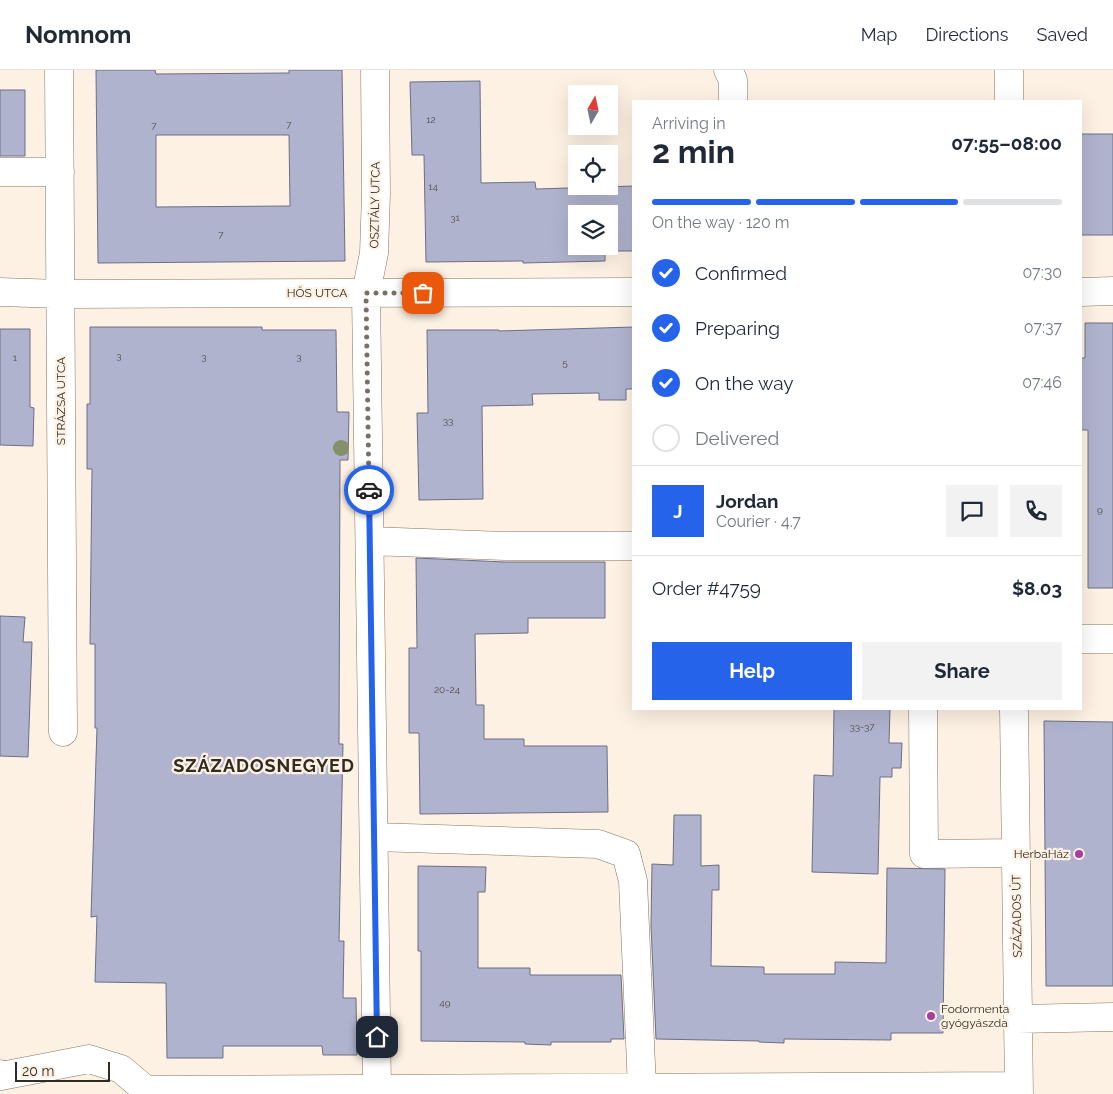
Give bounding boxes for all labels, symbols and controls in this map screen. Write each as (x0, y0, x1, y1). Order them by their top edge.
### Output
text: Nomnom (25, 20, 131, 49)
text: Map (861, 24, 897, 45)
text: Directions (925, 24, 1009, 45)
text: Saved (1037, 24, 1088, 45)
north arrow (568, 85, 618, 135)
map controls (568, 85, 618, 255)
house number: 12 (426, 114, 436, 125)
text: Arriving in (652, 114, 726, 133)
house number: 7 (286, 119, 292, 130)
house number: 7 (151, 120, 157, 131)
text: 07:55–08:00 (951, 132, 1062, 154)
text: 2 min (652, 133, 735, 170)
button: locate (568, 145, 618, 195)
street label: OSZTÁLY UTCA (367, 161, 383, 249)
house number: 14 (428, 181, 438, 192)
button: layers (568, 205, 618, 255)
house number: 31 (450, 212, 461, 223)
text: On the way · 120 m (652, 213, 790, 232)
house number: 7 (218, 229, 224, 240)
icon: check (652, 259, 680, 287)
text: Confirmed (695, 262, 787, 284)
text: 07:30 (1022, 263, 1062, 282)
pin (402, 272, 444, 314)
icon: bag (409, 279, 437, 307)
street label: HŐS UTCA (287, 286, 347, 300)
icon: check (652, 314, 680, 342)
text: Preparing (695, 317, 780, 339)
text: 07:37 (1024, 318, 1062, 337)
house number: 3 (116, 350, 122, 361)
house number: 3 (201, 351, 207, 362)
house number: 3 (296, 351, 302, 362)
house number: 1 (13, 352, 18, 363)
street label: STRÁZSA UTCA (54, 357, 68, 445)
house number: 5 (562, 357, 568, 368)
icon: check (652, 369, 680, 397)
text: On the way (695, 372, 794, 394)
text: 07:46 (1022, 373, 1062, 392)
house number: 33 (443, 415, 453, 426)
text: Delivered (695, 427, 779, 449)
courier (344, 465, 394, 515)
icon: car (355, 476, 383, 504)
button: chat (946, 485, 998, 537)
button: phone (1010, 485, 1062, 537)
text: Jordan (716, 490, 779, 512)
text: J (673, 500, 683, 522)
house number: 9 (1097, 504, 1103, 515)
text: Courier · 4.7 (716, 512, 801, 531)
text: Order #4759 (652, 577, 761, 599)
text: $8.03 (1012, 577, 1062, 599)
button: Help (652, 642, 852, 700)
button: Share (862, 642, 1062, 700)
house number: 20-24 (434, 684, 461, 695)
house number: 33-37 (849, 721, 875, 732)
district label: SZÁZADOSNEGYED (173, 755, 355, 776)
place label: HerbaHáz (1014, 847, 1069, 861)
marker: HerbaHáz (1073, 848, 1085, 860)
street label: SZÁZADOS ÚT (1009, 874, 1025, 958)
house number: 49 (439, 997, 451, 1008)
place label: Fodormenta gyógyászda (941, 1002, 1009, 1030)
marker: Fodormenta gyógyászda (925, 1010, 937, 1022)
pin (356, 1016, 398, 1058)
icon: home (363, 1023, 391, 1051)
scale bar (15, 1059, 110, 1082)
text: 20 m (22, 1063, 54, 1079)

